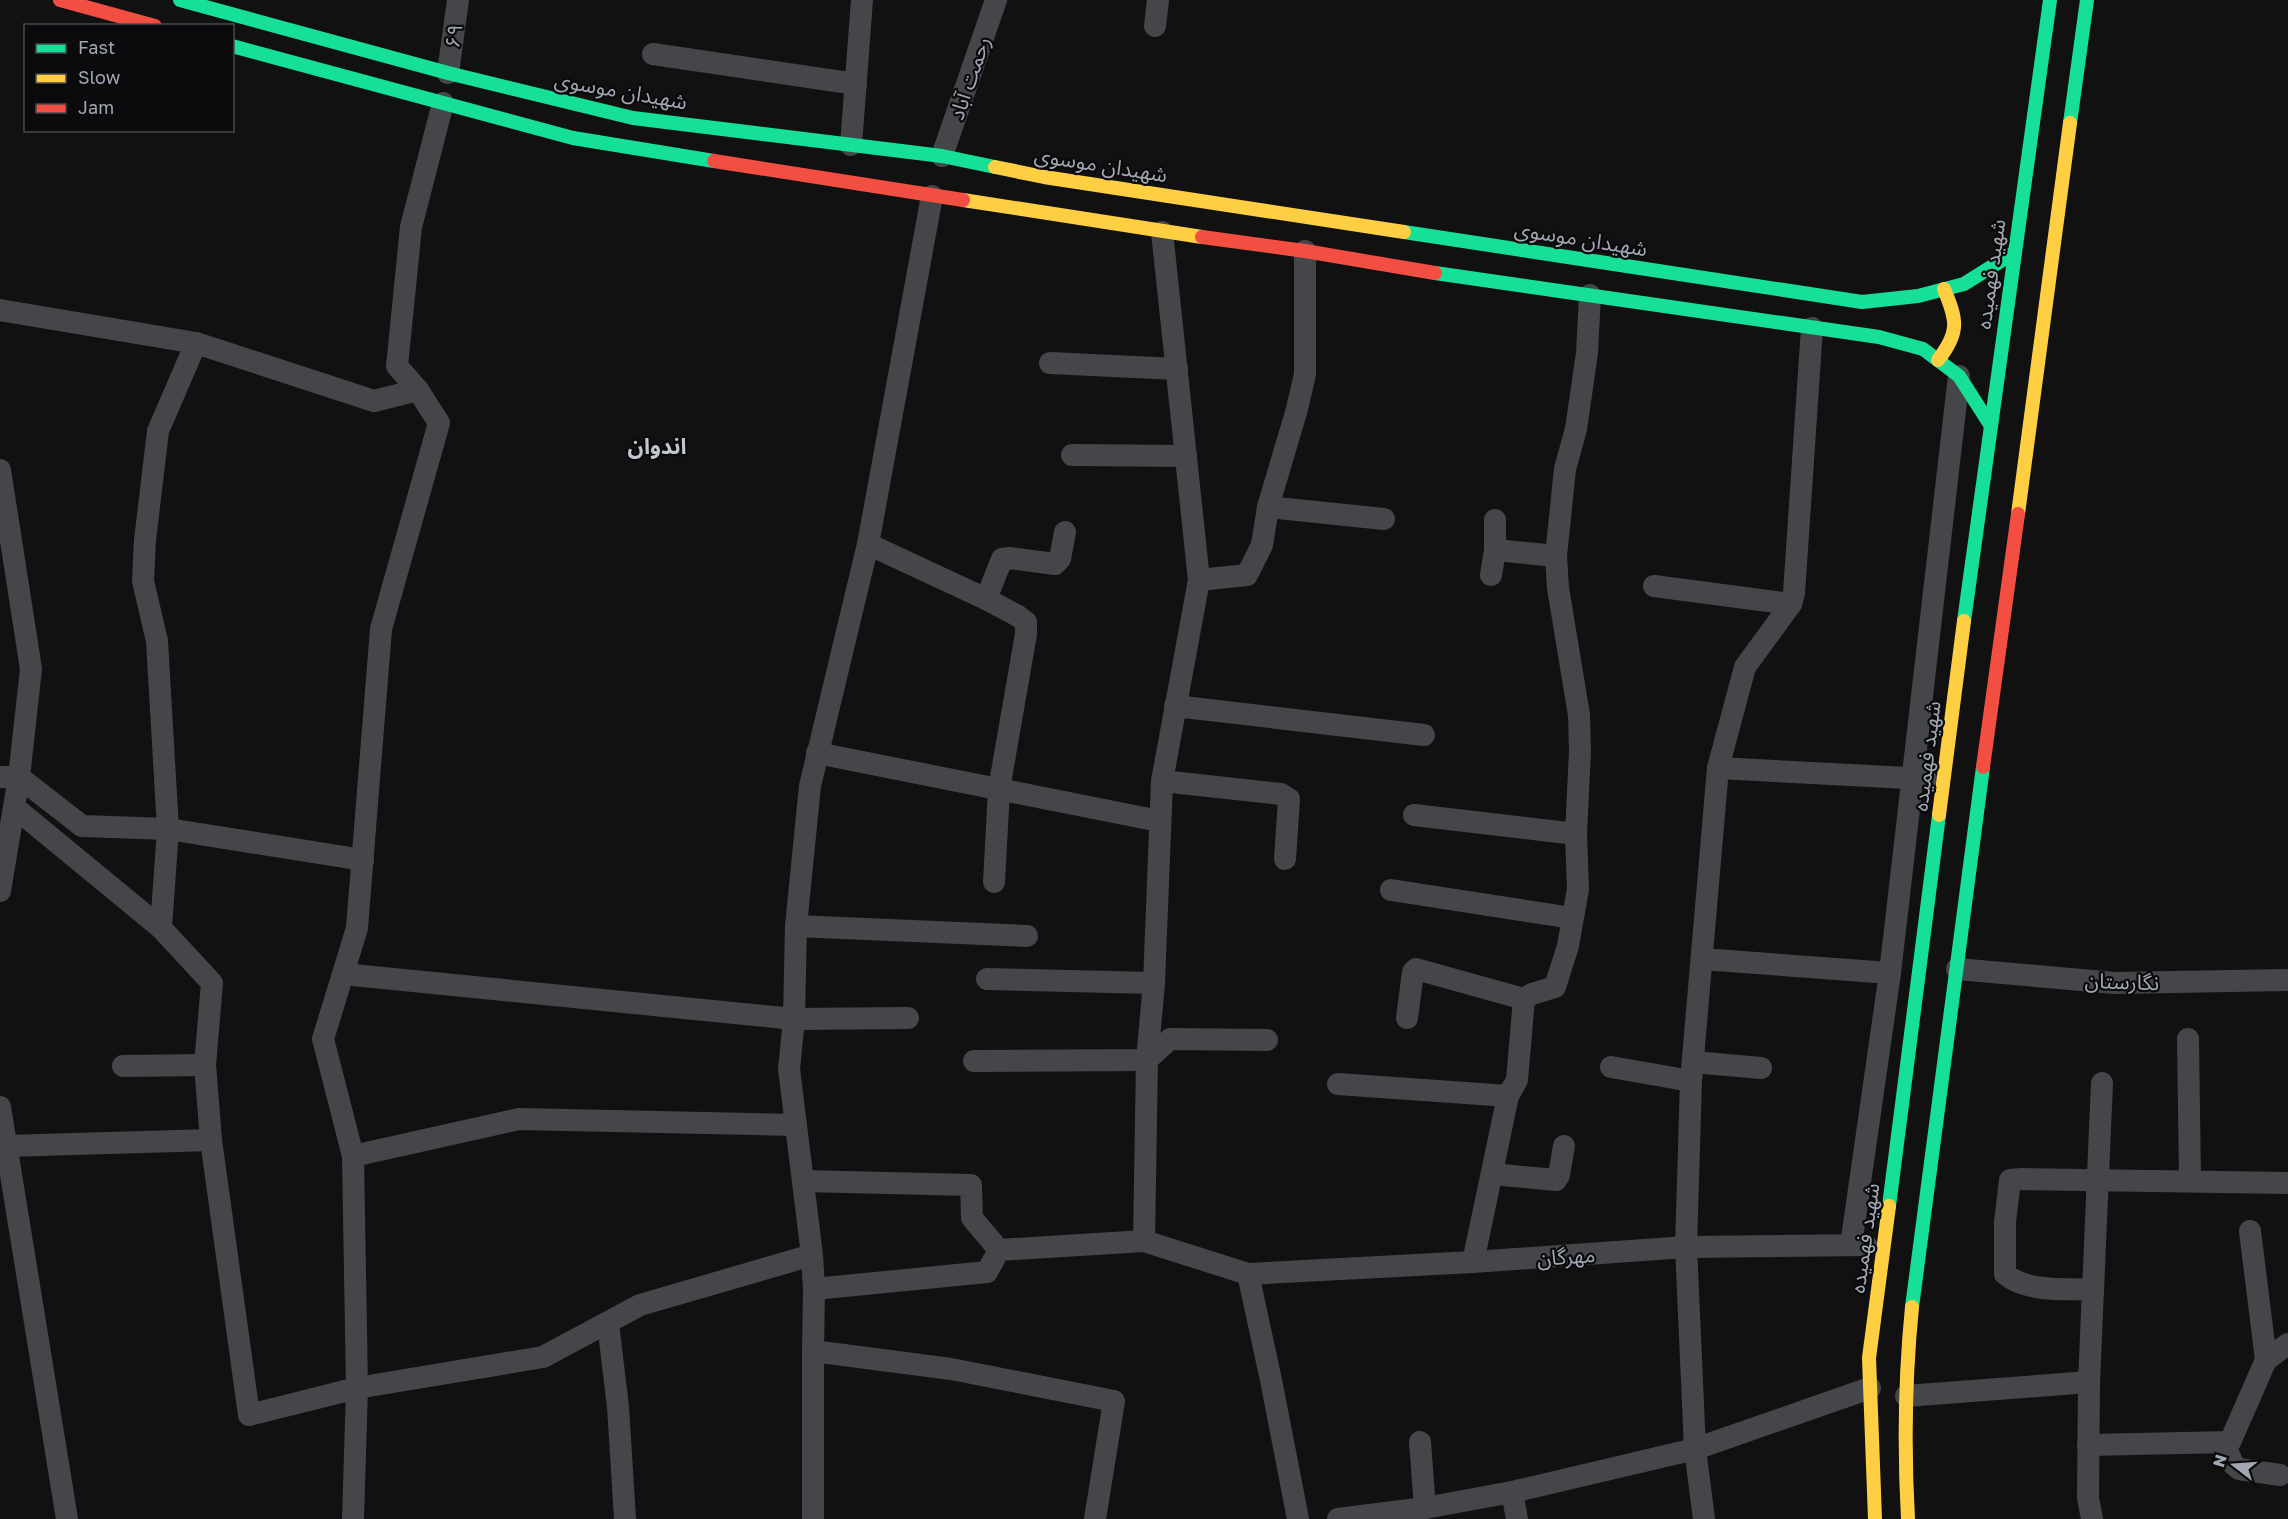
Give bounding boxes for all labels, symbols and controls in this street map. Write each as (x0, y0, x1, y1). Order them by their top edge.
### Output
street label: ۶۹ (438, 22, 468, 50)
legend (24, 24, 234, 132)
street label: رحمت آباد (943, 33, 995, 123)
text: Fast (78, 36, 115, 58)
text: Slow (78, 66, 121, 88)
street label: شهیدان موسوی (553, 66, 689, 114)
text: Jam (78, 96, 114, 118)
street label: شهیدان موسوی (1033, 141, 1169, 187)
street label: شهیدان موسوی (1513, 215, 1649, 261)
street label: شهید فهمیده (1969, 217, 2011, 331)
district label: اندوان (628, 432, 686, 459)
street label: شهید فهمیده (1906, 699, 1946, 813)
street label: نگارستان (2084, 967, 2160, 995)
street label: شهید فهمیده (1843, 1181, 1885, 1295)
street label: مهرگان (1536, 1241, 1596, 1271)
north arrow (2204, 1435, 2264, 1495)
text: N (2208, 1452, 2231, 1469)

